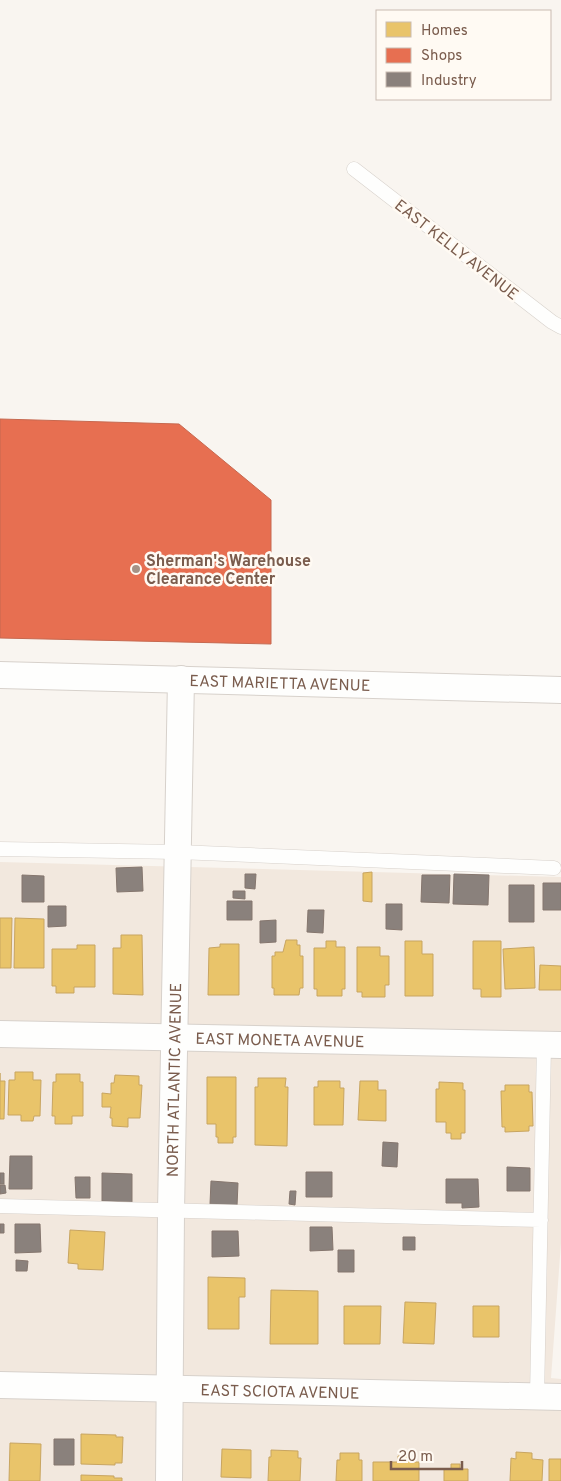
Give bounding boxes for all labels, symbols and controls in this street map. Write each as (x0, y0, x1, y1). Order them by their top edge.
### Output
legend (376, 10, 551, 100)
text: Homes (421, 22, 468, 41)
text: Shops (421, 47, 462, 66)
text: Industry (421, 72, 477, 91)
street label: EAST KELLY AVENUE (390, 196, 522, 305)
place label: Sherman's Warehouse Clearance Center (146, 552, 311, 590)
marker: Sherman's Warehouse Clearance Center (130, 563, 142, 575)
street label: EAST MARIETTA AVENUE (189, 672, 371, 697)
street label: NORTH ATLANTIC AVENUE (164, 983, 187, 1177)
street label: EAST MONETA AVENUE (195, 1030, 365, 1053)
street label: EAST SCIOTA AVENUE (200, 1381, 360, 1405)
scale bar (391, 1438, 462, 1470)
text: 20 m (398, 1448, 433, 1467)

